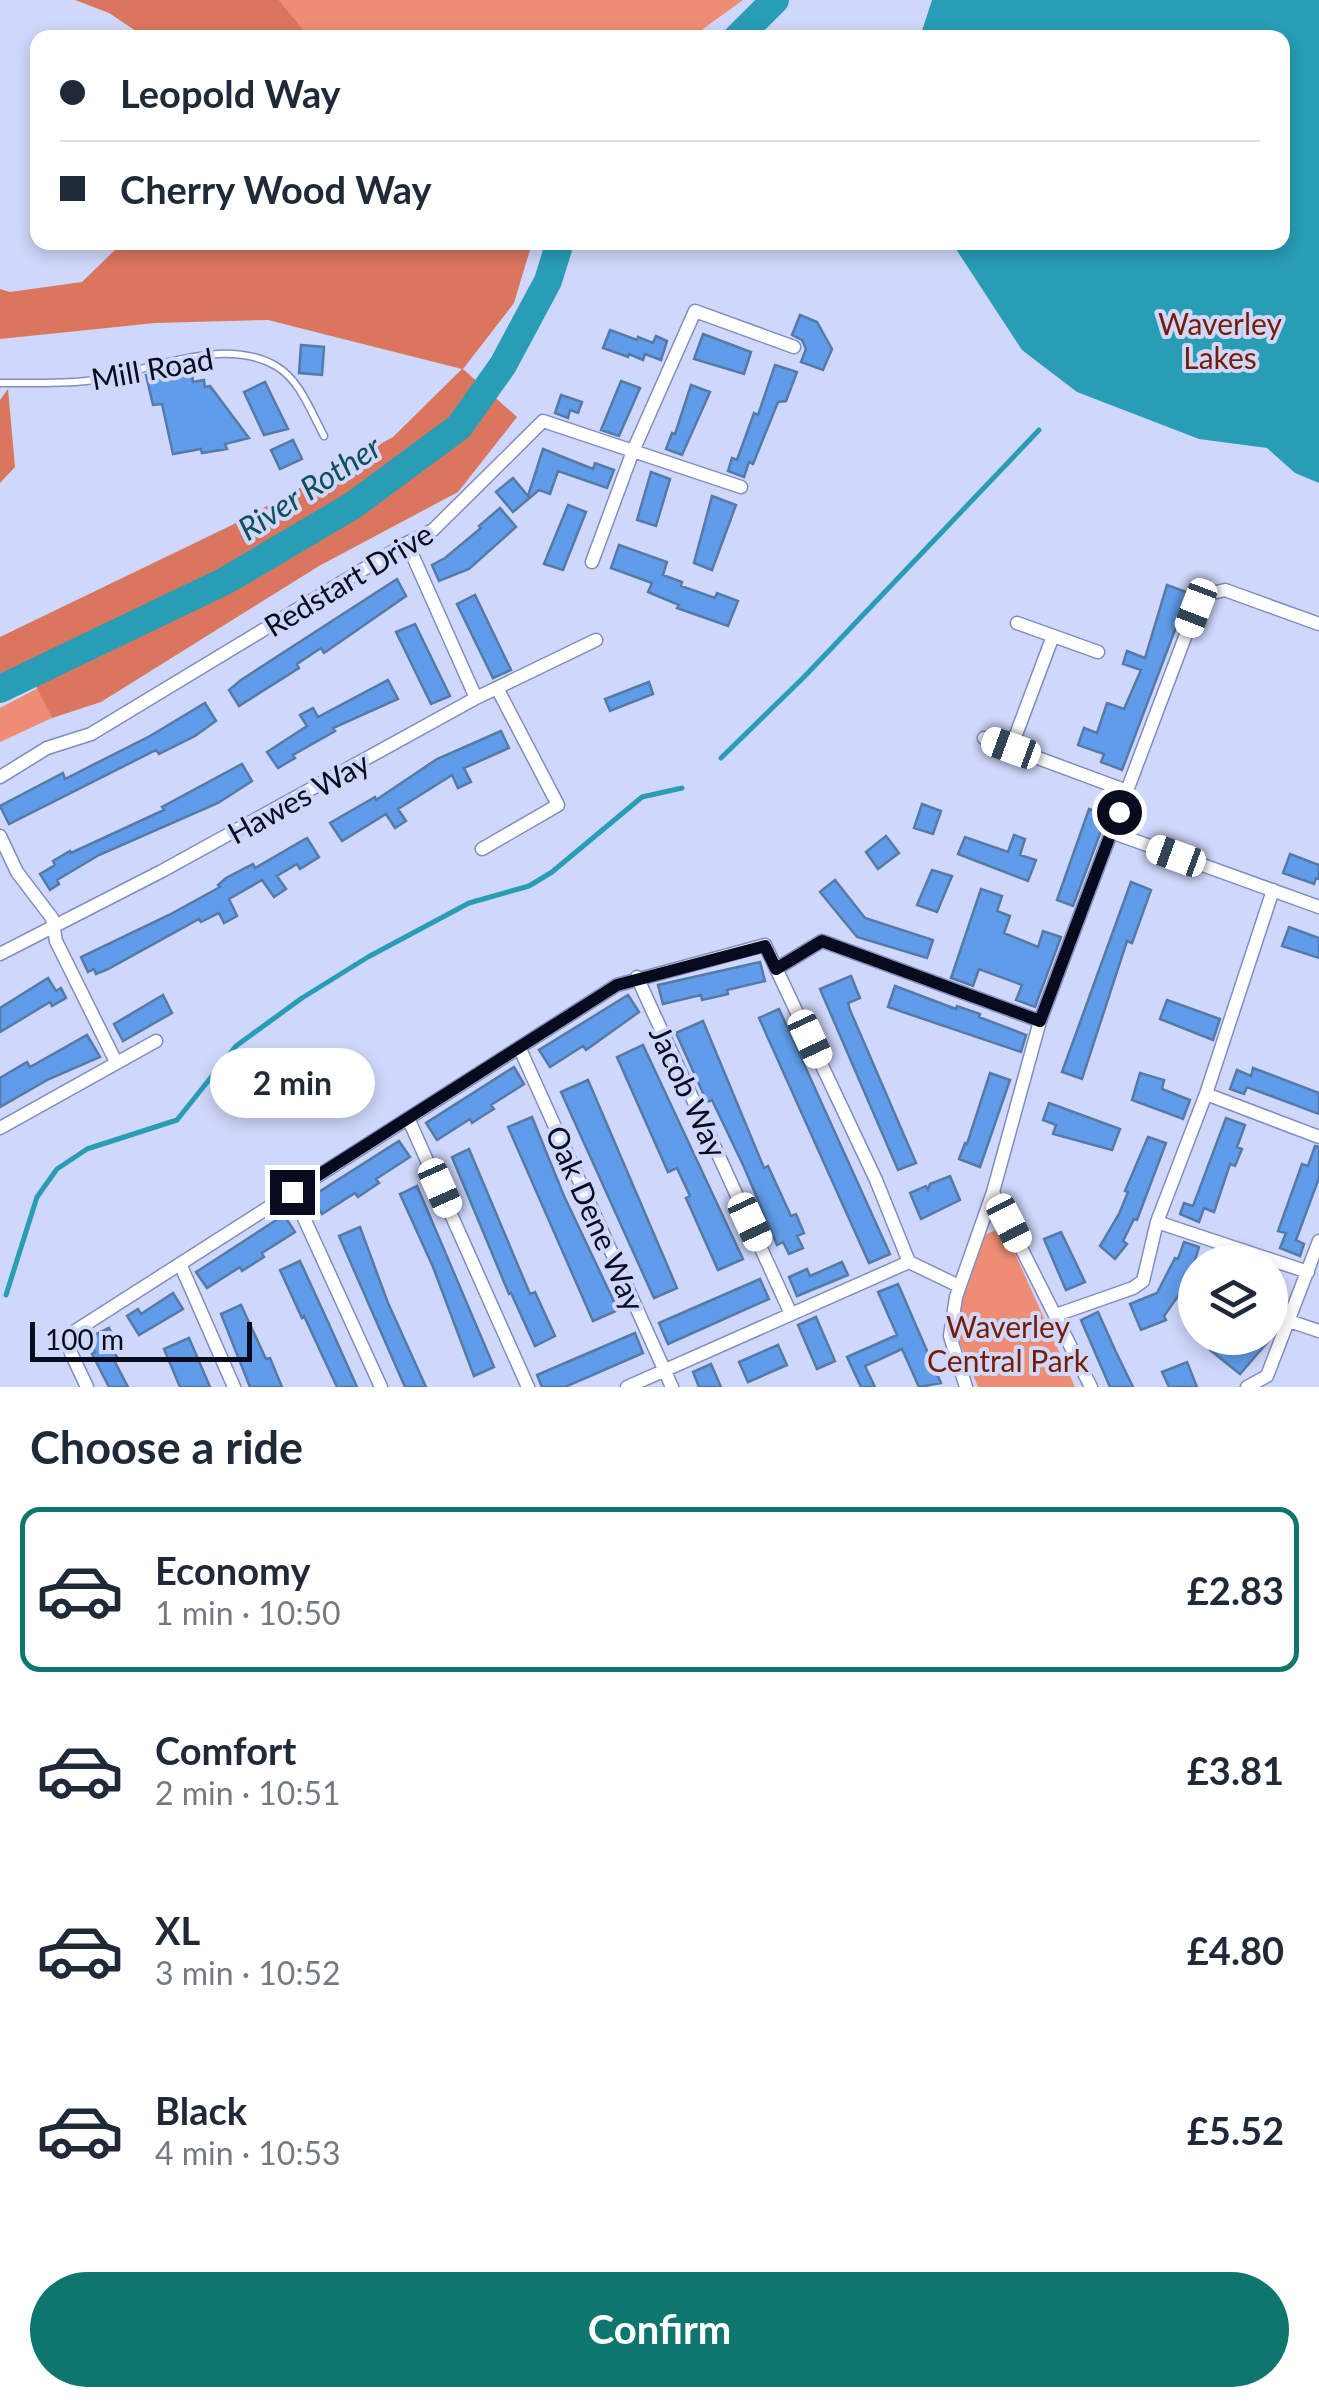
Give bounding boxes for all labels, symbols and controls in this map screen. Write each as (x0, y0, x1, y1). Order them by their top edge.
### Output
text: Leopold Way (120, 70, 341, 116)
text: Cherry Wood Way (120, 166, 432, 212)
park label: Waverley Lakes (1158, 305, 1282, 375)
street label: Mill Road (88, 340, 216, 396)
water label: River Rother (230, 426, 389, 548)
street label: Redstart Drive (257, 515, 439, 643)
car (1171, 575, 1221, 641)
car (978, 724, 1044, 772)
street label: Hawes Way (221, 743, 375, 851)
route start (1097, 790, 1142, 835)
car (1143, 832, 1209, 880)
car (784, 1005, 836, 1073)
street label: Jacob Way (643, 1019, 735, 1163)
callout: 2 min (210, 1047, 374, 1117)
text: 2 min (253, 1063, 332, 1102)
street label: Oak Dene Way (539, 1120, 653, 1317)
car (414, 1154, 466, 1222)
route end (270, 1170, 315, 1215)
car (724, 1188, 776, 1256)
car (982, 1189, 1036, 1257)
map controls (1178, 1245, 1288, 1355)
button: layers (1178, 1245, 1288, 1355)
park label: Waverley Central Park (927, 1308, 1090, 1378)
scale bar (30, 1317, 252, 1362)
text: 100 m (45, 1322, 124, 1356)
text: Choose a ride (30, 1420, 303, 1474)
icon: car (35, 1545, 125, 1635)
text: Economy (155, 1547, 310, 1593)
text: £2.83 (1187, 1567, 1284, 1613)
text: 1 min · 10:50 (155, 1593, 341, 1632)
icon: car (35, 1725, 125, 1815)
text: Comfort (155, 1727, 296, 1773)
text: £3.81 (1187, 1747, 1284, 1793)
text: 2 min · 10:51 (155, 1773, 341, 1812)
icon: car (35, 1905, 125, 1995)
text: XL (155, 1907, 200, 1953)
text: £4.80 (1187, 1927, 1284, 1973)
text: 3 min · 10:52 (155, 1953, 341, 1992)
icon: car (35, 2085, 125, 2175)
text: Black (155, 2087, 247, 2133)
text: £5.52 (1187, 2107, 1284, 2153)
text: 4 min · 10:53 (155, 2133, 341, 2172)
button: Confirm (30, 2272, 1289, 2387)

